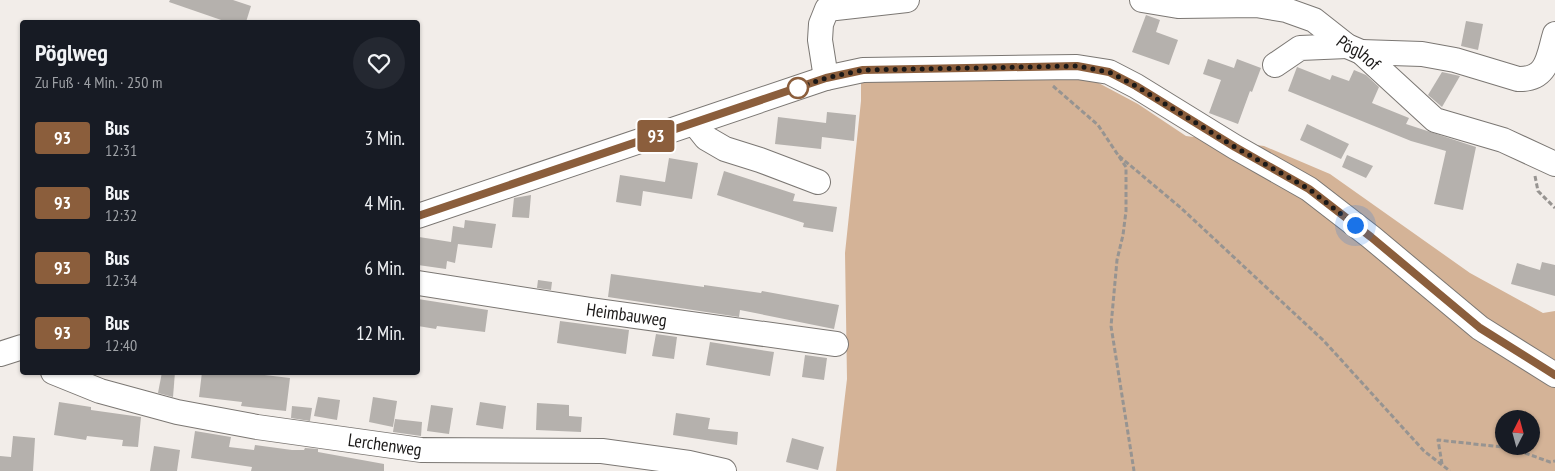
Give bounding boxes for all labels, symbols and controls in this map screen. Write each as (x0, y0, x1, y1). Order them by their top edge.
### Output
street label: Pöglhof (1332, 30, 1386, 76)
text: Pöglweg (35, 37, 108, 68)
button: heart (353, 37, 405, 89)
text: Zu Fuß · 4 Min. · 250 m (35, 72, 162, 92)
unlabelled marker (787, 77, 809, 99)
text: Bus (105, 116, 129, 140)
line badge: 93 (634, 120, 678, 152)
text: 93 (647, 124, 665, 147)
text: 93 (54, 126, 71, 149)
text: 3 Min. (364, 126, 405, 150)
text: 12:31 (105, 140, 137, 160)
text: Bus (105, 181, 129, 205)
text: 93 (54, 191, 71, 214)
text: 4 Min. (364, 191, 405, 215)
text: 12:32 (105, 205, 137, 225)
your location (1343, 213, 1368, 238)
text: Bus (105, 246, 129, 270)
text: 93 (54, 256, 71, 279)
text: 6 Min. (364, 256, 405, 280)
text: 12:34 (105, 270, 137, 290)
street label: Heimbauweg (585, 297, 668, 331)
text: Bus (105, 311, 129, 335)
text: 93 (54, 321, 71, 344)
text: 12 Min. (356, 321, 405, 345)
text: 12:40 (105, 335, 137, 355)
north arrow (1495, 410, 1540, 455)
map controls (1495, 410, 1540, 455)
street label: Lerchenweg (347, 428, 423, 461)

